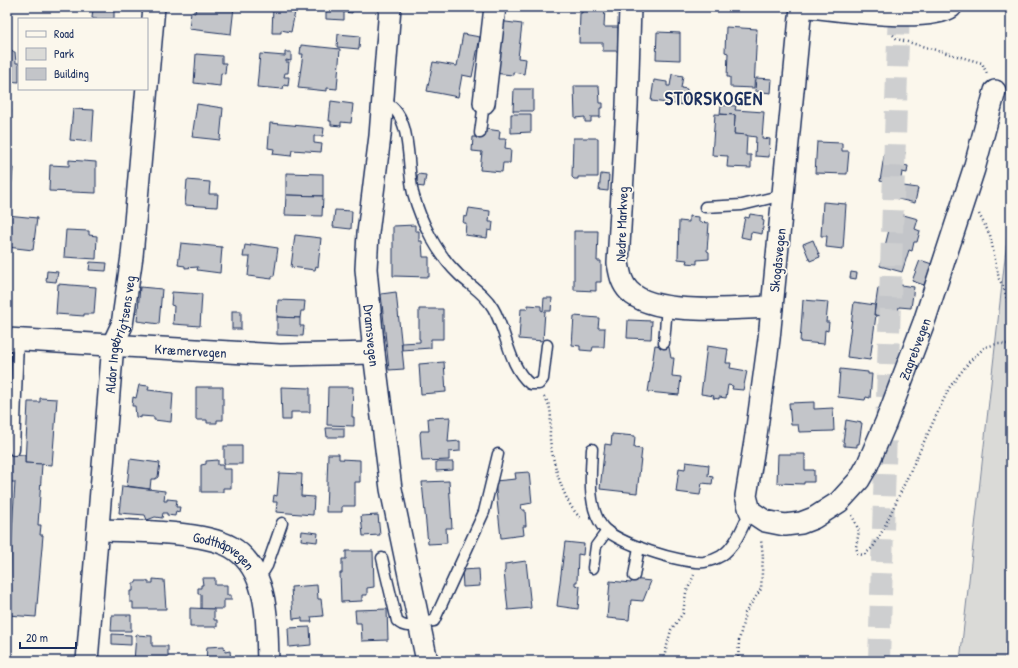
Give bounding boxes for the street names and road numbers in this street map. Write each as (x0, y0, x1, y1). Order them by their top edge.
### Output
street label: Nedre Markveg (610, 186, 633, 262)
street label: Skogåsvegen (764, 227, 791, 293)
street label: Aldor Ingebrigtsens veg (100, 274, 140, 394)
street label: Dramsvegen (360, 304, 385, 367)
street label: Zagrebvegen (893, 315, 934, 383)
street label: Kræmervegen (154, 338, 227, 362)
street label: Godthåpvegen (192, 527, 260, 573)

